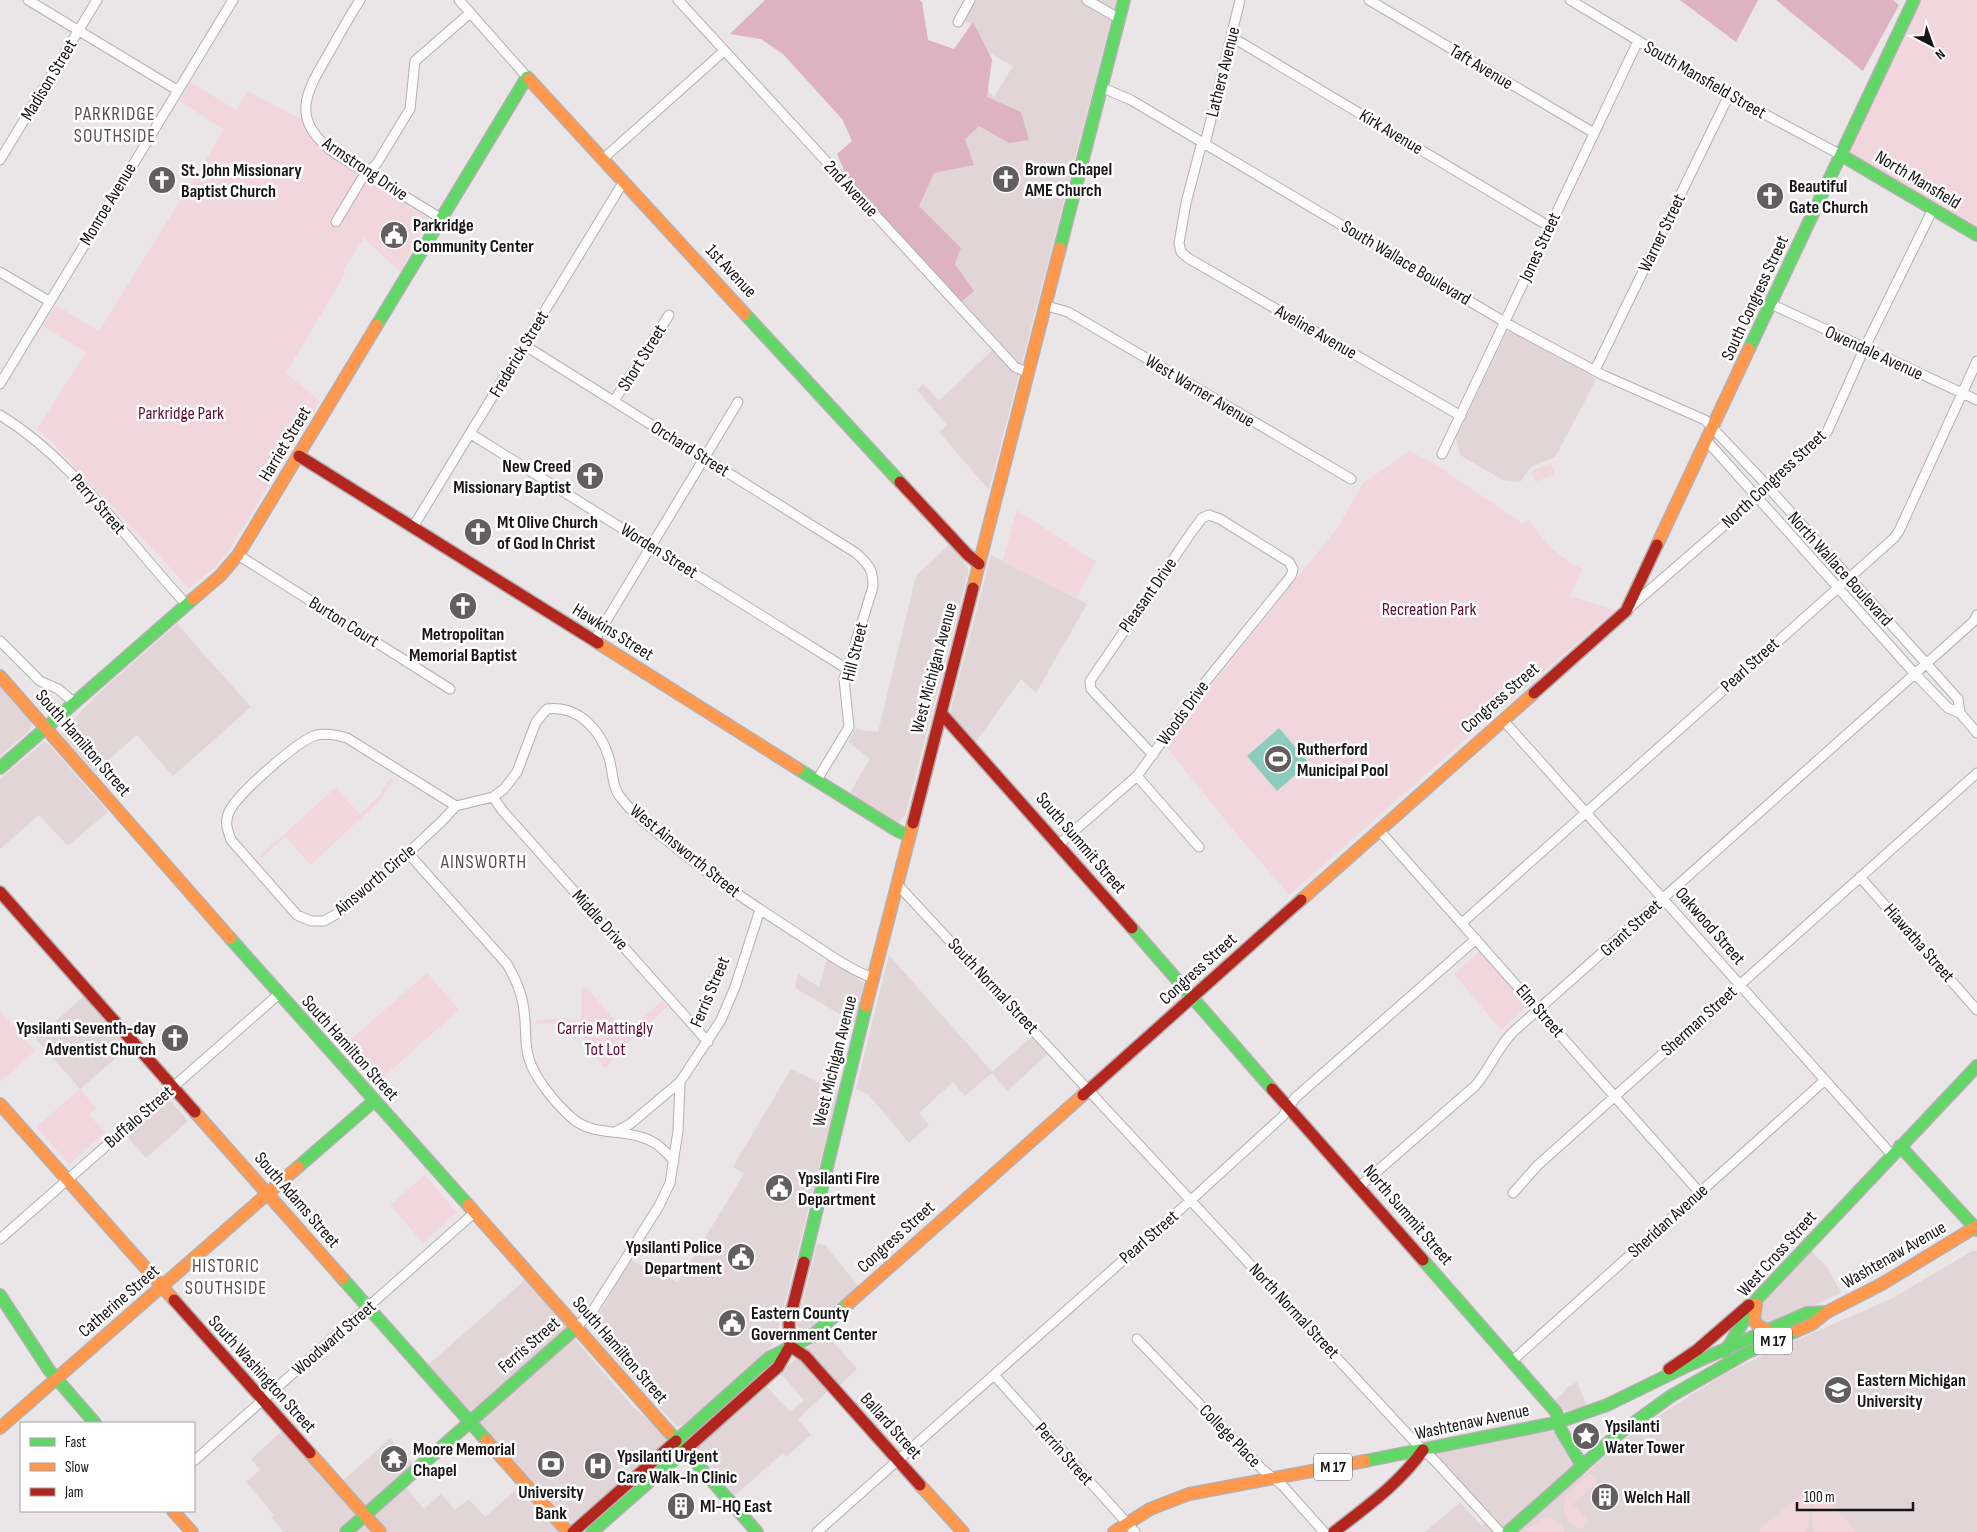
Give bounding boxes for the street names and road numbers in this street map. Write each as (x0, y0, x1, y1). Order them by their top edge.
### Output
street label: Lathers Avenue (1202, 25, 1244, 119)
street label: Madison Street (17, 35, 82, 124)
street label: South Mansfield Street (1640, 37, 1770, 124)
street label: Taft Avenue (1445, 40, 1517, 94)
street label: Kirk Avenue (1355, 105, 1427, 159)
street label: Armstrong Drive (318, 132, 412, 205)
street label: North Mansfield (1872, 146, 1964, 214)
street label: 2nd Avenue (820, 156, 882, 222)
street label: Monroe Avenue (75, 159, 141, 249)
street label: Warner Street (1634, 190, 1690, 275)
street label: Jones Street (1515, 209, 1565, 286)
street label: South Wallace Boulevard (1337, 216, 1475, 310)
street label: South Congress Street (1717, 232, 1793, 364)
street label: 1st Avenue (701, 240, 761, 302)
street label: Aveline Avenue (1271, 300, 1360, 364)
street label: Frederick Street (485, 307, 553, 401)
street label: Short Street (613, 320, 671, 395)
street label: Owendale Avenue (1822, 321, 1926, 385)
street label: West Warner Avenue (1142, 350, 1258, 432)
street label: Harriet Street (255, 402, 316, 485)
street label: Orchard Street (647, 417, 734, 482)
street label: North Congress Street (1718, 425, 1831, 533)
street label: Perry Street (66, 470, 130, 539)
street label: North Wallace Boulevard (1783, 508, 1897, 630)
street label: Worden Street (617, 519, 702, 583)
street label: Pleasant Drive (1115, 554, 1181, 636)
street label: Burton Court (305, 592, 383, 652)
street label: Hawkins Street (569, 599, 658, 665)
street label: West Michigan Avenue (906, 600, 962, 736)
street label: Hill Street (838, 620, 873, 684)
street label: Pearl Street (1717, 633, 1784, 697)
street label: Congress Street (1457, 658, 1544, 738)
street label: Woods Drive (1153, 677, 1213, 749)
street label: South Hamilton Street (31, 685, 135, 801)
street label: South Summit Street (1031, 788, 1131, 898)
street label: West Ainsworth Street (626, 800, 745, 902)
street label: Ainsworth Circle (330, 840, 420, 920)
street label: Oakwood Street (1671, 883, 1750, 969)
street label: Middle Drive (567, 886, 633, 954)
street label: Grant Street (1596, 895, 1666, 961)
street label: Hiawatha Street (1879, 899, 1959, 987)
street label: Congress Street (1155, 929, 1241, 1009)
street label: South Normal Street (943, 934, 1043, 1039)
street label: Ferris Street (686, 953, 734, 1031)
street label: Elm Street (1511, 980, 1569, 1042)
street label: Sherman Street (1657, 981, 1742, 1061)
street label: South Hamilton Street (297, 991, 403, 1105)
street label: West Michigan Avenue (809, 993, 861, 1129)
street label: Buffalo Street (100, 1081, 178, 1153)
street label: South Adams Street (250, 1148, 344, 1252)
street label: North Summit Street (1359, 1161, 1458, 1270)
street label: Sheridan Avenue (1624, 1180, 1712, 1262)
street label: Congress Street (853, 1197, 939, 1277)
street label: Pearl Street (1115, 1205, 1183, 1268)
street label: West Cross Street (1733, 1206, 1821, 1301)
street label: Washtenaw Avenue (1838, 1217, 1950, 1293)
street label: North Normal Street (1245, 1259, 1344, 1363)
street label: Catherine Street (74, 1260, 164, 1342)
street label: South Hamilton Street (568, 1292, 672, 1408)
street label: Woodward Street (288, 1296, 380, 1380)
street label: South Washington Street (204, 1311, 321, 1437)
street label: Ferris Street (494, 1312, 564, 1377)
road number: M 17 (1754, 1328, 1792, 1354)
street label: Ballard Street (856, 1389, 927, 1464)
street label: College Place (1195, 1400, 1265, 1472)
street label: Washtenaw Avenue (1413, 1400, 1531, 1444)
street label: Perrin Street (1030, 1418, 1098, 1490)
road number: M 17 (1314, 1454, 1352, 1480)

